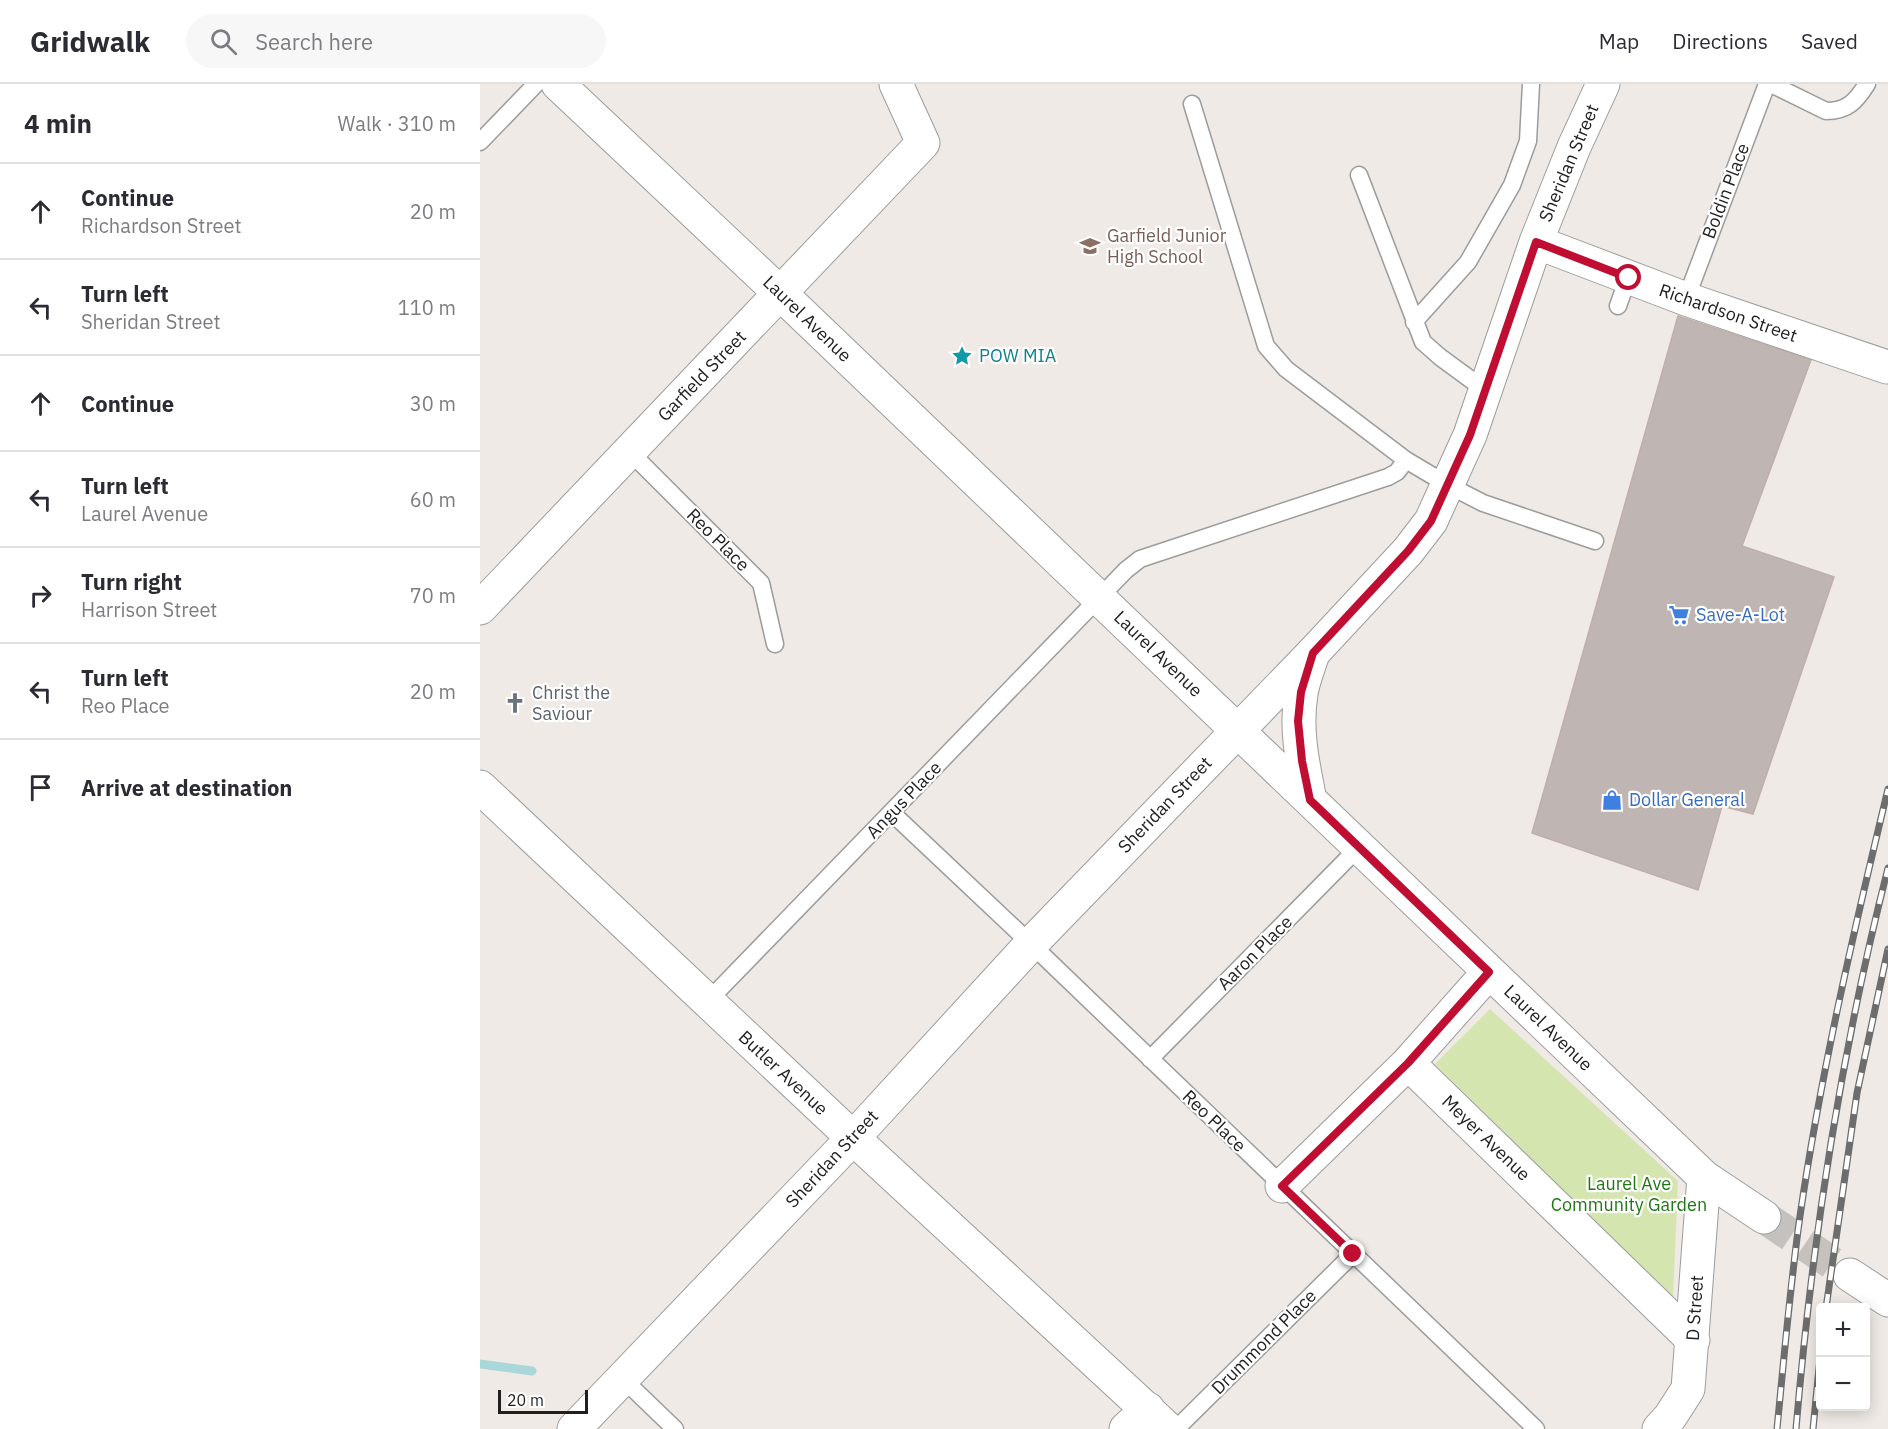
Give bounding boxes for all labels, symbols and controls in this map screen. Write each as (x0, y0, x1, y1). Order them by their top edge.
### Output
search box (186, 14, 606, 68)
text: Gridwalk (30, 23, 150, 60)
icon: search (207, 25, 240, 58)
text: Search here (255, 27, 373, 56)
text: Map (1599, 27, 1639, 55)
text: Directions (1672, 27, 1768, 55)
text: Saved (1801, 27, 1858, 55)
street label: Sheridan Street (1533, 101, 1604, 225)
text: 4 min (24, 106, 92, 140)
text: Walk · 310 m (338, 110, 456, 137)
street label: Boldin Place (1697, 140, 1754, 242)
text: Continue (81, 183, 174, 212)
icon: ahead (24, 195, 57, 228)
text: 20 m (410, 198, 456, 225)
text: Richardson Street (81, 212, 242, 239)
place label: Garfield Junior High School (1107, 224, 1227, 268)
school or university icon: Garfield Junior High School (1078, 234, 1102, 258)
route start (1615, 264, 1641, 290)
street label: Laurel Avenue (758, 271, 857, 367)
street label: Richardson Street (1656, 278, 1800, 347)
text: Turn left (81, 279, 169, 308)
icon: left (24, 291, 57, 324)
text: 110 m (398, 294, 456, 321)
text: Sheridan Street (81, 308, 221, 335)
street label: Garfield Street (652, 325, 751, 426)
place icon: POW MIA (950, 344, 974, 368)
place label: POW MIA (979, 344, 1057, 367)
icon: ahead (24, 387, 57, 420)
text: Continue (81, 389, 174, 418)
text: 30 m (410, 390, 456, 417)
text: Turn left (81, 471, 169, 500)
icon: left (24, 483, 57, 516)
text: 60 m (410, 486, 456, 513)
text: Laurel Avenue (81, 500, 208, 527)
street label: Reo Place (682, 503, 755, 576)
text: Turn right (81, 567, 182, 596)
icon: right (24, 579, 57, 612)
text: 70 m (410, 582, 456, 609)
text: Harrison Street (81, 596, 217, 623)
supermarket icon: Save-A-Lot (1667, 603, 1691, 627)
place label: Save-A-Lot (1696, 603, 1785, 626)
street label: Laurel Avenue (1109, 606, 1208, 702)
text: Turn left (81, 663, 169, 692)
icon: left (24, 675, 57, 708)
text: 20 m (410, 678, 456, 705)
place label: Christ the Saviour (532, 681, 610, 725)
church icon: Christ the Saviour (503, 691, 527, 715)
text: Reo Place (81, 692, 170, 719)
street label: Sheridan Street (1113, 751, 1217, 858)
street label: Angus Place (861, 756, 946, 843)
icon: arrive (24, 771, 57, 804)
text: Arrive at destination (81, 773, 292, 802)
shop icon: Dollar General (1600, 788, 1624, 812)
place label: Dollar General (1629, 788, 1745, 811)
street label: Aaron Place (1212, 910, 1297, 995)
street label: Laurel Avenue (1499, 980, 1598, 1076)
street label: Butler Avenue (734, 1025, 833, 1120)
street label: Reo Place (1178, 1085, 1251, 1157)
street label: Meyer Avenue (1437, 1090, 1535, 1186)
street label: Sheridan Street (780, 1105, 883, 1212)
park label: Laurel Ave Community Garden (1551, 1172, 1707, 1216)
route end (1339, 1240, 1365, 1266)
street label: D Street (1681, 1274, 1708, 1342)
street label: Drummond Place (1206, 1284, 1321, 1399)
map controls (1816, 1303, 1870, 1411)
button: + (1816, 1303, 1870, 1357)
button: − (1816, 1357, 1870, 1411)
scale bar (498, 1387, 588, 1414)
text: 20 m (507, 1390, 544, 1410)

